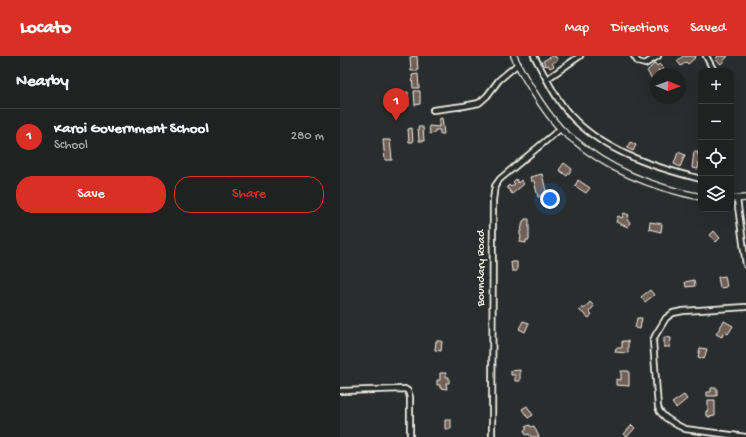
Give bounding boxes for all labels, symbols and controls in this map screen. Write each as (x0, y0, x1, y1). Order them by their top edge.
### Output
text: Locato (20, 17, 71, 40)
text: Map (565, 20, 589, 37)
text: Directions (611, 20, 668, 37)
text: Saved (690, 20, 726, 37)
north arrow (650, 68, 686, 104)
map controls (698, 68, 734, 212)
button: + (698, 68, 734, 104)
text: Nearby (16, 72, 69, 92)
pin: 1 (383, 88, 409, 121)
button: − (698, 104, 734, 140)
text: Karoi Government School (54, 120, 209, 138)
text: 1 (26, 129, 32, 144)
text: 280 m (291, 129, 324, 144)
text: School (54, 138, 88, 153)
button: locate (698, 140, 734, 176)
button: Save (16, 176, 166, 213)
button: Share (174, 176, 324, 213)
button: layers (698, 176, 734, 212)
your location (540, 189, 560, 209)
street label: Boundary Road (475, 229, 489, 307)

